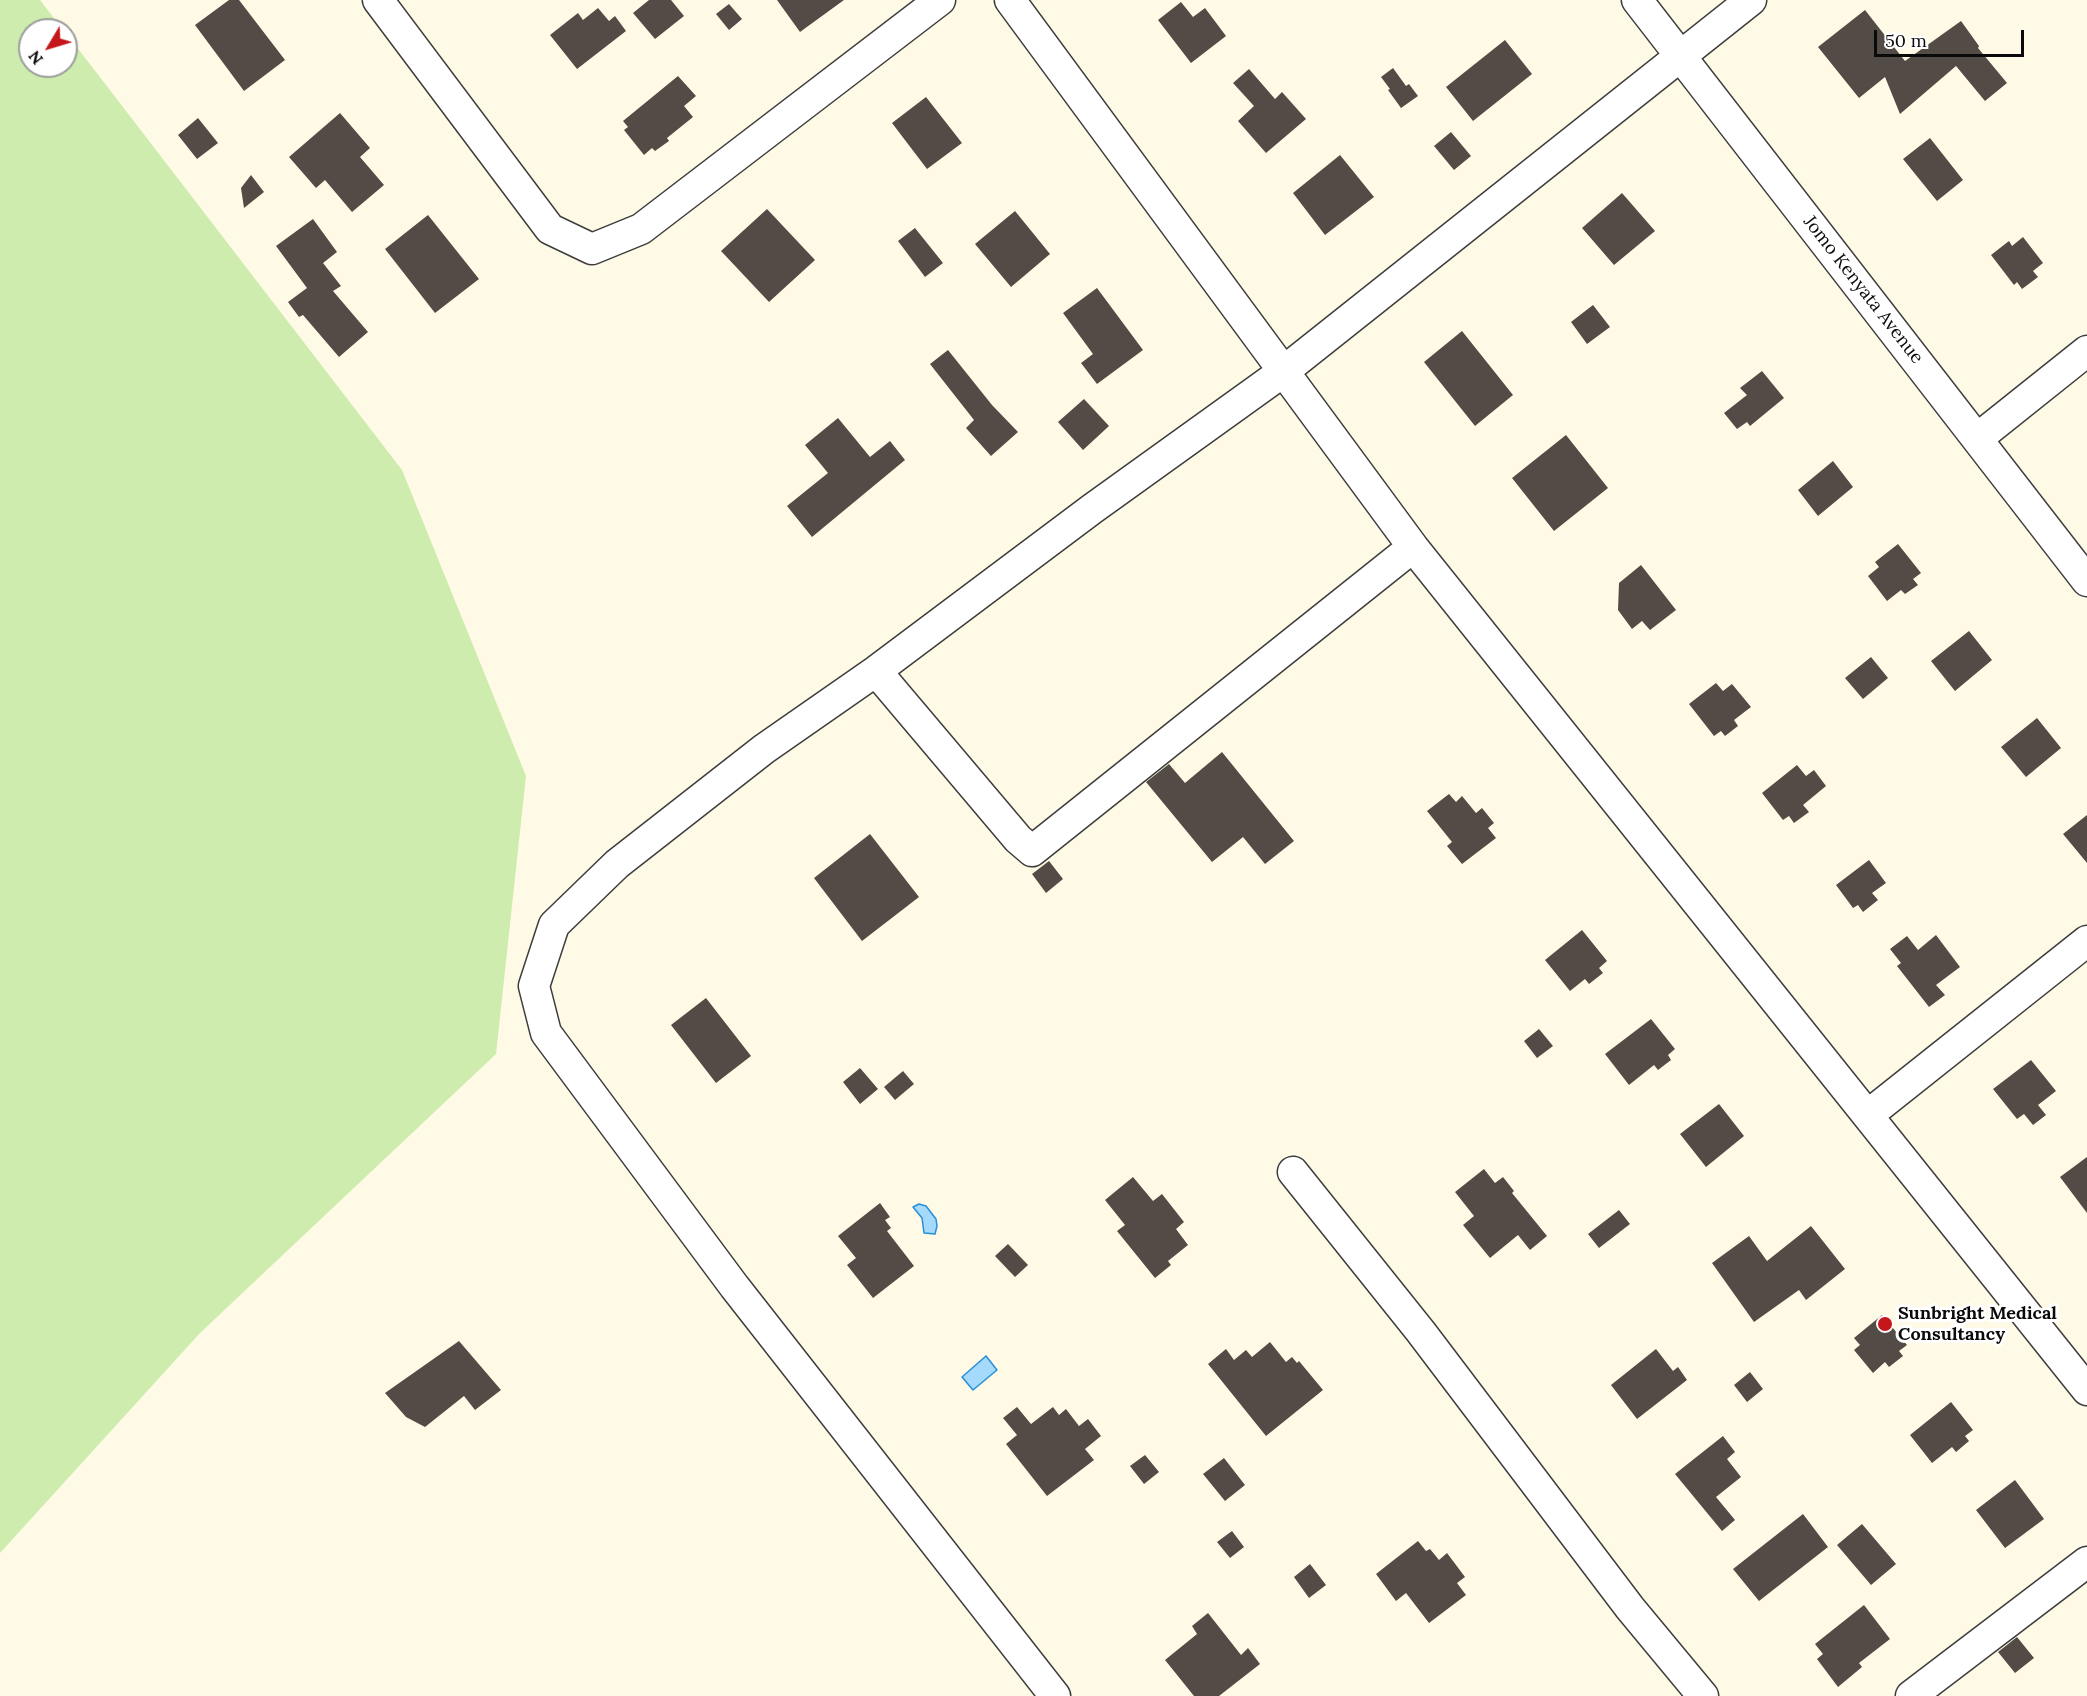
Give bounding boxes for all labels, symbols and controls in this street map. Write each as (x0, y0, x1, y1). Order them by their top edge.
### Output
north arrow (18, 18, 78, 78)
scale bar (1877, 18, 2027, 56)
text: 50 m (1885, 29, 1927, 52)
text: N (24, 47, 47, 69)
street label: Jomo Kenyata Avenue (1799, 212, 1927, 368)
place label: Sunbright Medical Consultancy (1898, 1303, 2057, 1346)
marker: Sunbright Medical Consultancy (1876, 1315, 1894, 1333)

